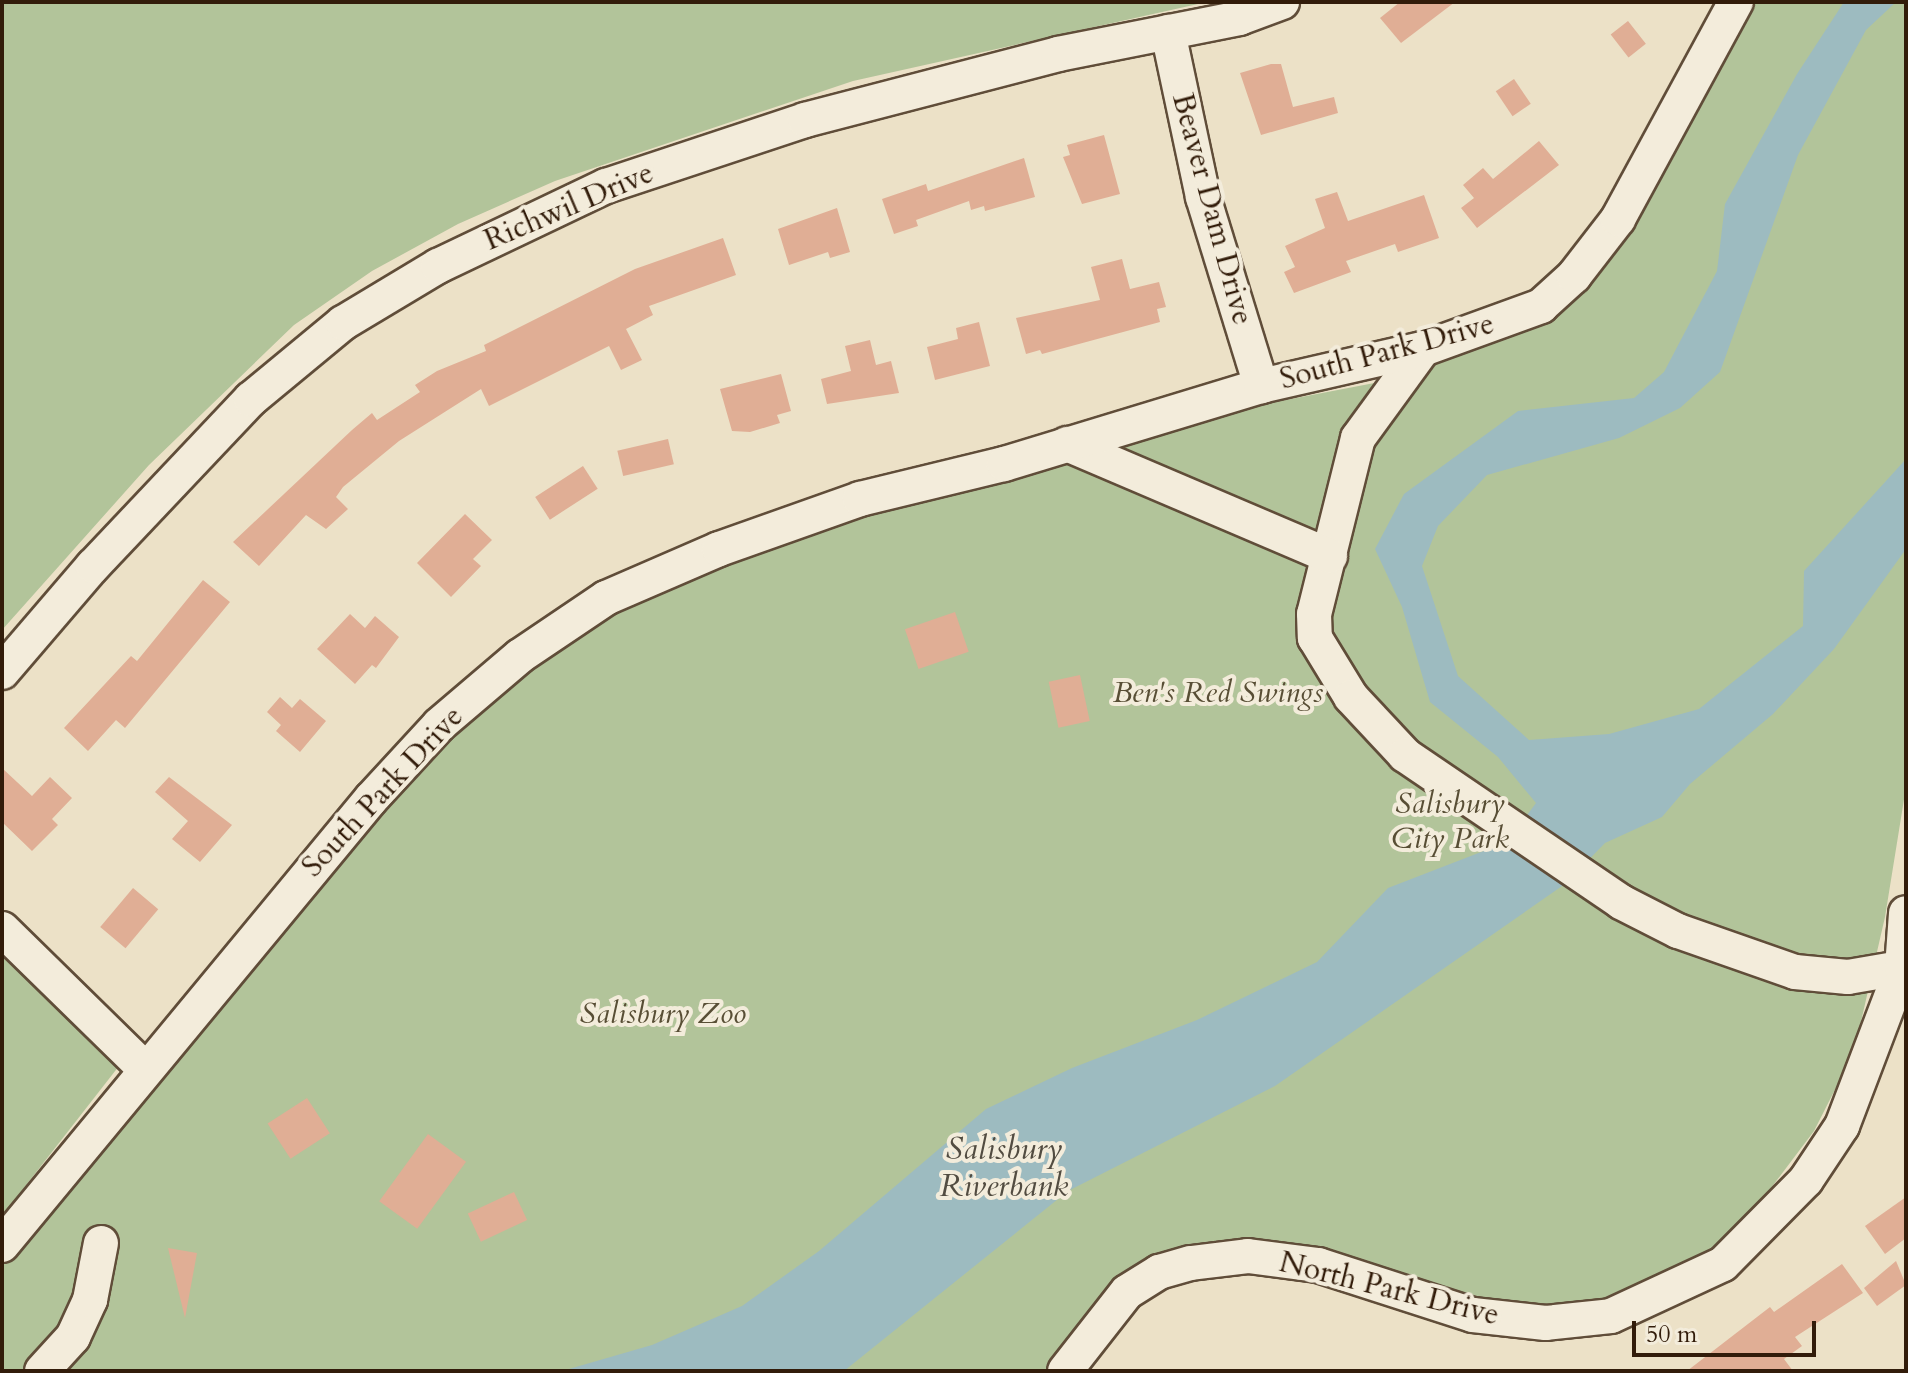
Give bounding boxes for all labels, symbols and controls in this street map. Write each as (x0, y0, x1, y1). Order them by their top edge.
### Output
street label: Beaver Dam Drive (1164, 89, 1260, 329)
street label: Richwil Drive (479, 155, 659, 259)
street label: South Park Drive (1276, 306, 1498, 398)
park label: Ben's Red Swings (1113, 675, 1323, 711)
street label: South Park Drive (295, 699, 471, 885)
park label: Salisbury City Park (1391, 786, 1509, 856)
park label: Salisbury Zoo (580, 996, 746, 1032)
water label: Salisbury Riverbank (940, 1131, 1068, 1206)
street label: North Park Drive (1275, 1244, 1503, 1334)
scale bar (1636, 1305, 1820, 1355)
text: 50 m (1646, 1318, 1697, 1351)

